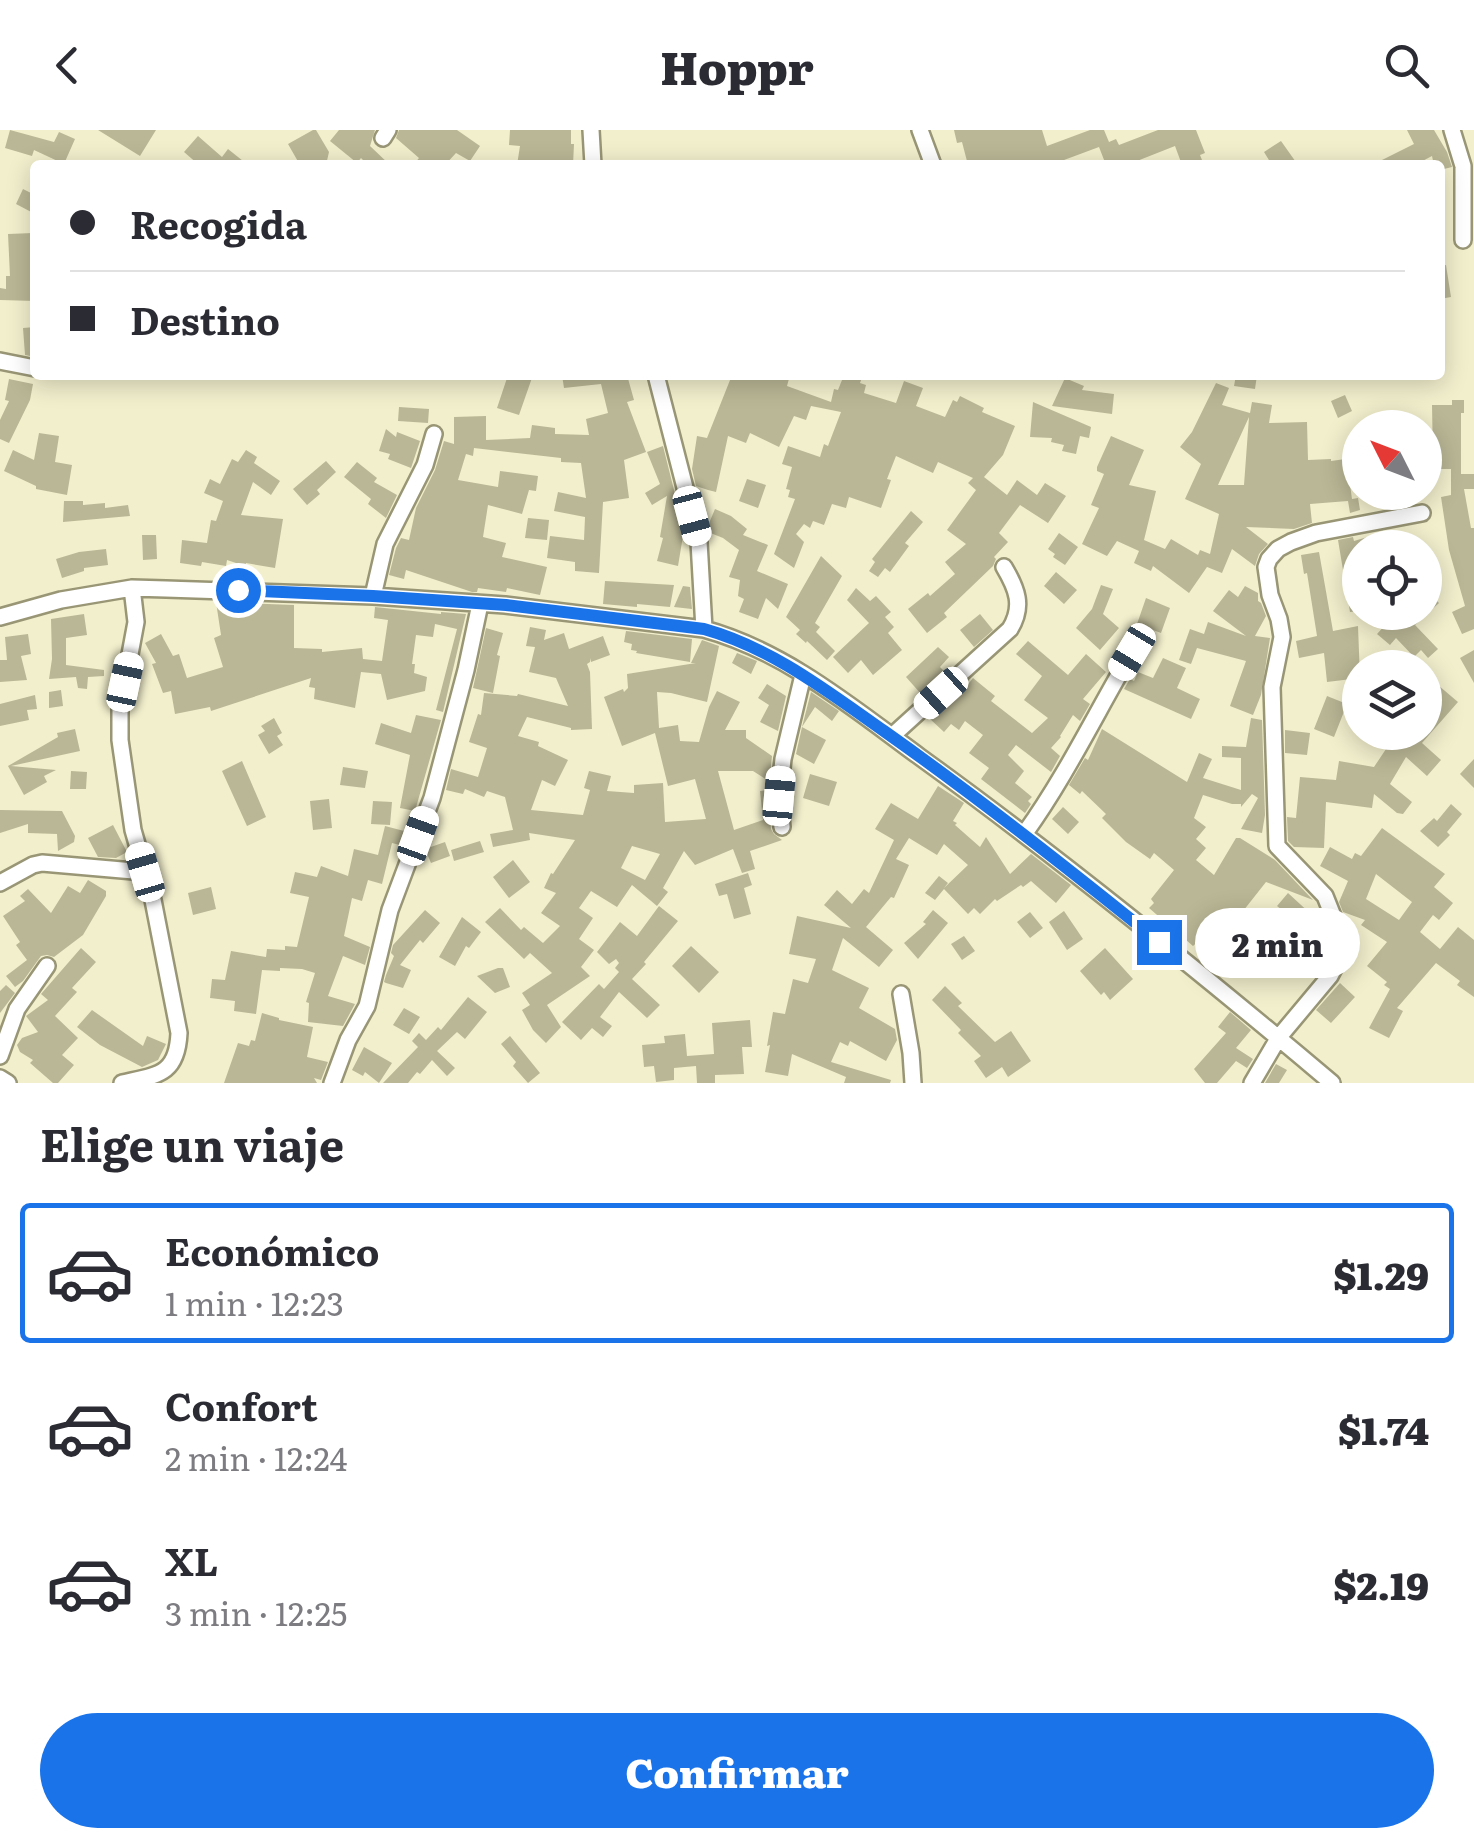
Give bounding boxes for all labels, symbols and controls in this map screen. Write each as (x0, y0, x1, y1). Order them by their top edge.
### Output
text: Hoppr (660, 32, 814, 99)
icon: back (40, 38, 95, 93)
icon: search (1379, 38, 1434, 93)
text: Recogida (130, 194, 307, 251)
text: Destino (130, 290, 280, 347)
north arrow (1342, 410, 1442, 510)
map controls (1342, 410, 1442, 750)
car (670, 483, 714, 549)
button: locate (1342, 530, 1442, 630)
route start (216, 568, 261, 613)
car (1104, 619, 1160, 685)
car (104, 650, 146, 714)
button: layers (1342, 650, 1442, 750)
car (909, 662, 973, 724)
car (761, 765, 797, 827)
car (394, 803, 442, 869)
car (122, 839, 168, 905)
callout: 2 min (1194, 907, 1359, 977)
text: 2 min (1232, 919, 1323, 967)
route end (1137, 920, 1182, 965)
text: Elige un viaje (40, 1109, 344, 1176)
text: Económico (165, 1221, 380, 1278)
icon: car (45, 1228, 135, 1318)
text: $1.29 (1333, 1245, 1429, 1302)
text: 1 min · 12:23 (165, 1278, 344, 1326)
text: Confort (165, 1376, 318, 1433)
icon: car (45, 1383, 135, 1473)
text: $1.74 (1338, 1400, 1429, 1457)
text: 2 min · 12:24 (165, 1433, 347, 1481)
text: XL (165, 1531, 218, 1588)
icon: car (45, 1538, 135, 1628)
text: $2.19 (1333, 1555, 1429, 1612)
text: 3 min · 12:25 (165, 1588, 347, 1636)
button: Confirmar (40, 1713, 1434, 1828)

